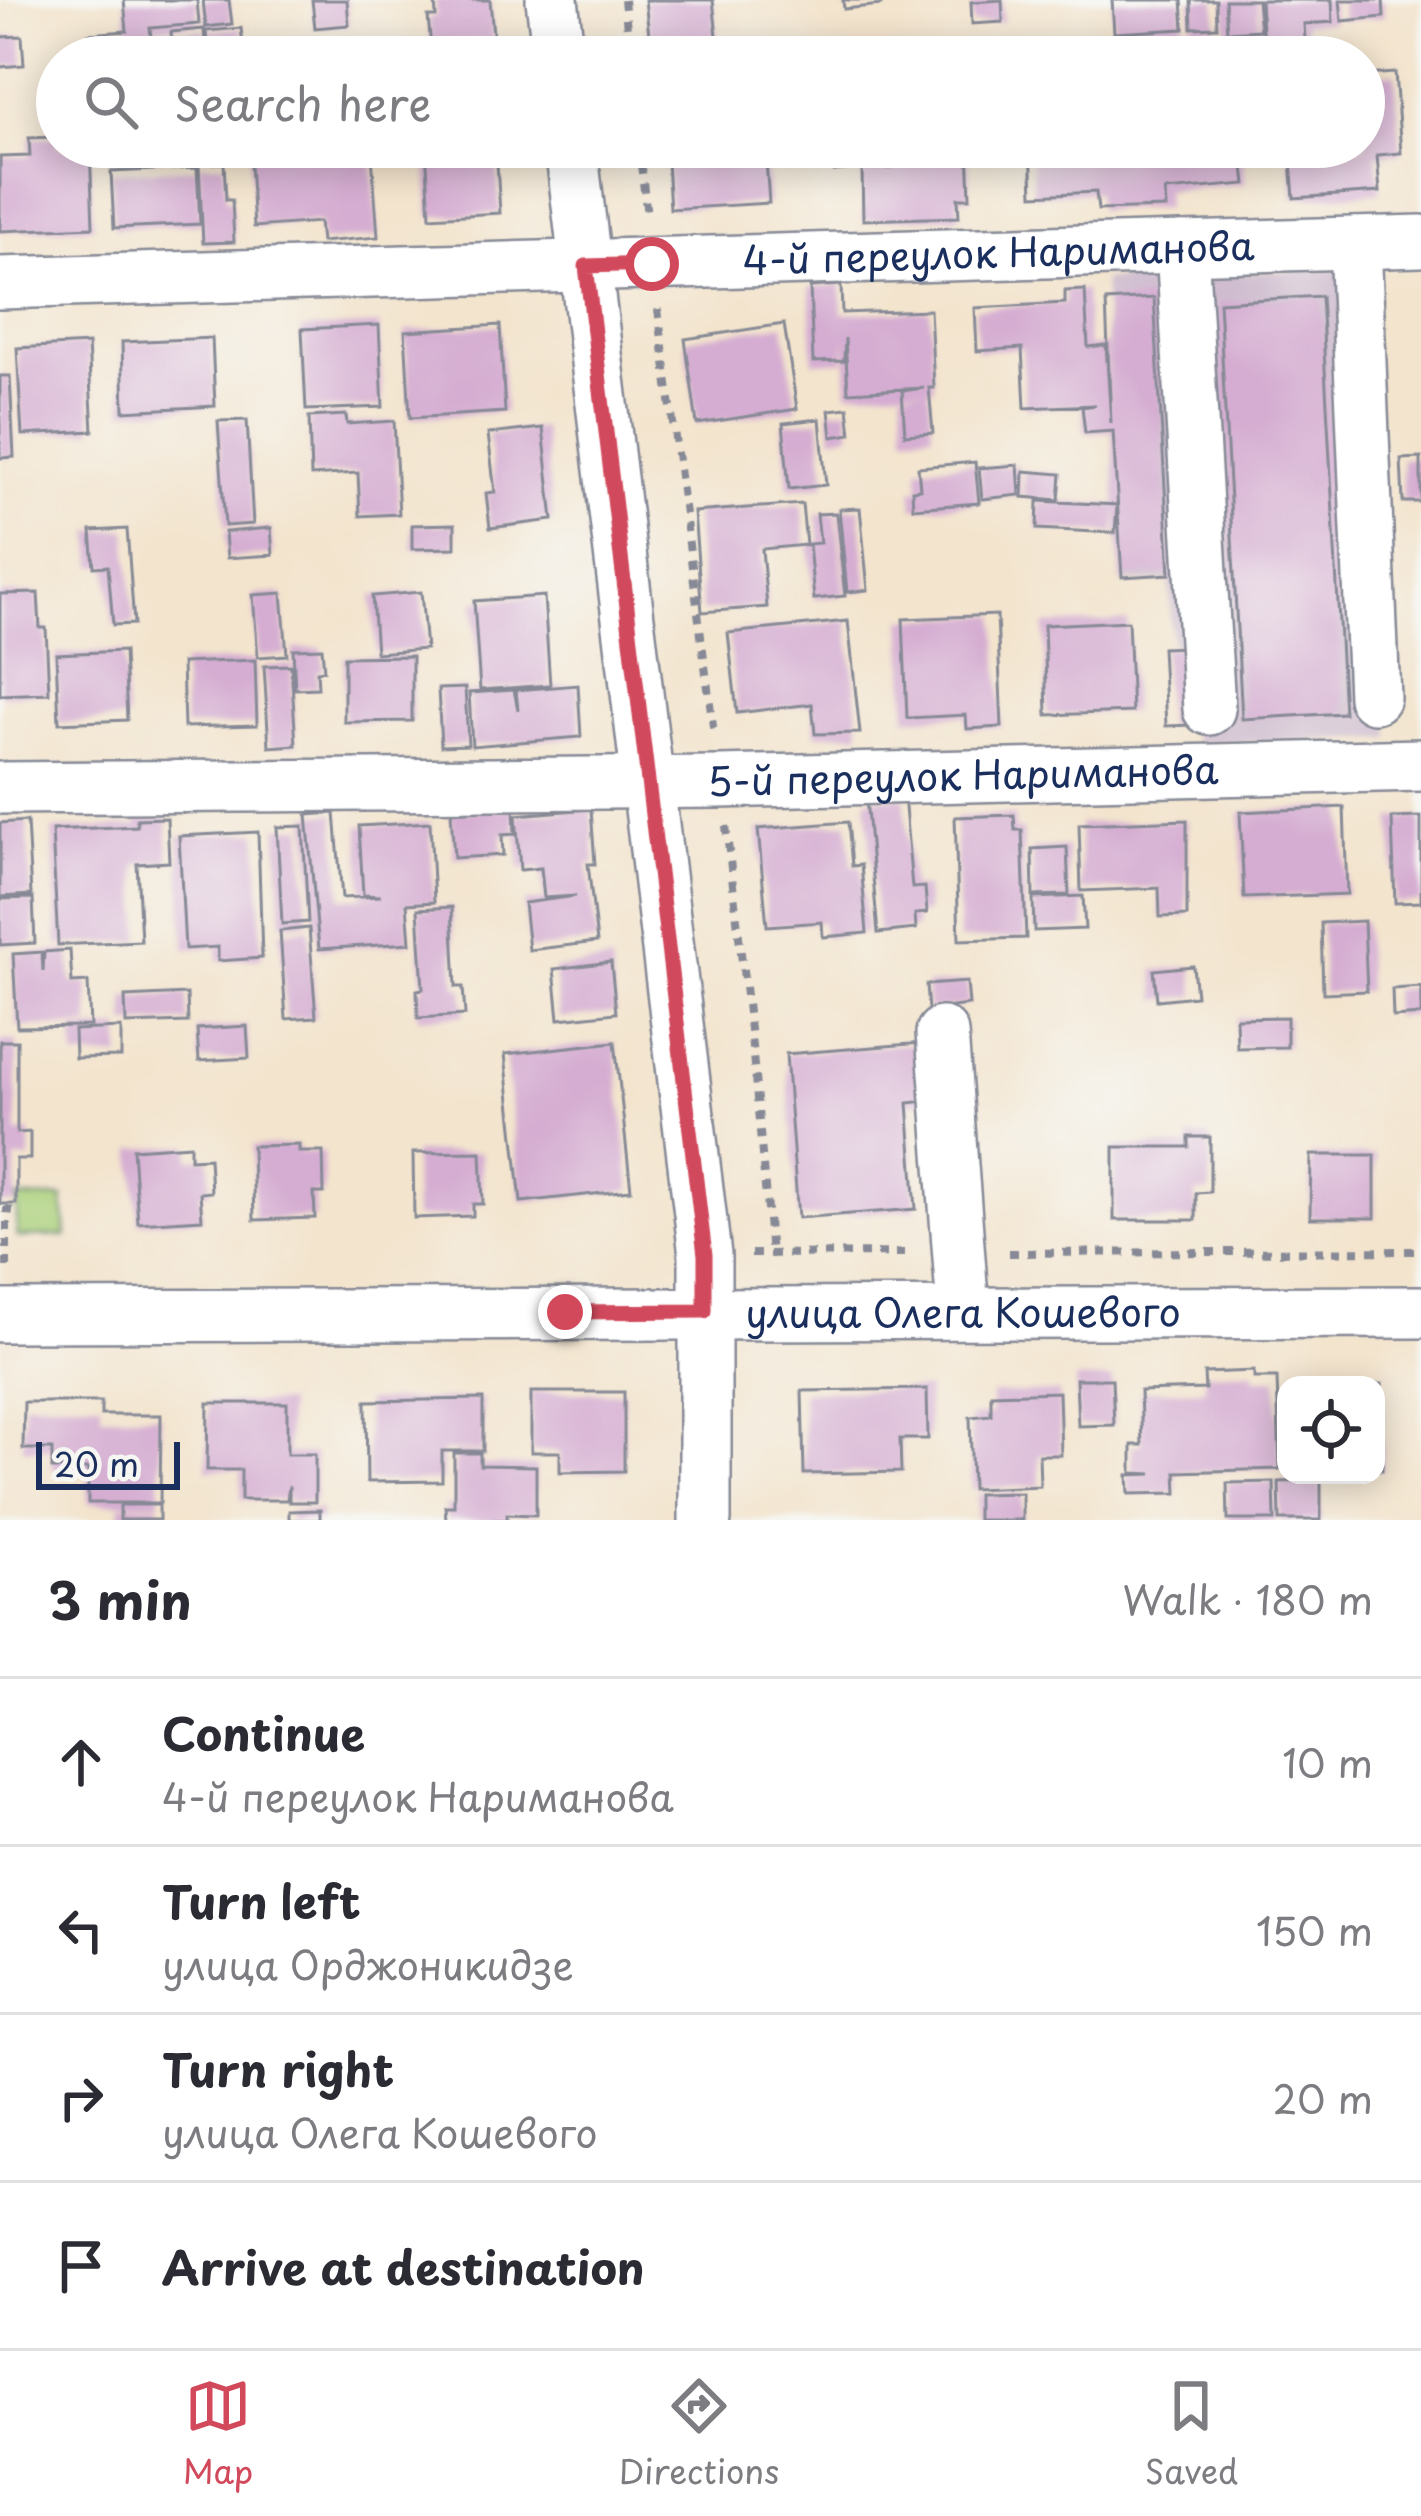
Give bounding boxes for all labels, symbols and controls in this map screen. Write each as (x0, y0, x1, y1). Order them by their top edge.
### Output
search box (36, 36, 1385, 168)
text: Search here (174, 68, 431, 136)
icon: search (78, 69, 144, 135)
street label: 4-й переулок Нариманова (742, 214, 1256, 288)
route start (625, 237, 679, 291)
street label: 5-й переулок Нариманова (707, 738, 1220, 809)
street label: улица Олега Кошевого (745, 1281, 1181, 1341)
route end (538, 1285, 592, 1339)
map controls (1277, 1376, 1385, 1484)
button: locate (1277, 1376, 1385, 1484)
scale bar (36, 1436, 180, 1489)
text: 20 m (54, 1438, 139, 1488)
text: 3 min (48, 1560, 192, 1637)
text: Walk · 180 m (1123, 1569, 1373, 1628)
text: Continue (162, 1698, 365, 1766)
icon: ahead (48, 1729, 114, 1795)
text: 10 m (1282, 1732, 1373, 1791)
text: 4-й переулок Нариманова (162, 1766, 674, 1825)
text: Turn left (162, 1866, 361, 1934)
icon: left (48, 1897, 114, 1963)
text: 150 m (1256, 1900, 1373, 1959)
text: улица Орджоникидзе (162, 1934, 574, 1993)
text: Turn right (162, 2034, 394, 2102)
icon: right (48, 2065, 114, 2131)
text: 20 m (1272, 2068, 1373, 2127)
text: улица Олега Кошевого (162, 2102, 598, 2161)
text: Arrive at destination (162, 2232, 645, 2300)
icon: arrive (48, 2233, 114, 2299)
tab: Map (183, 2373, 253, 2495)
tab: Directions (619, 2373, 779, 2495)
tab: Saved (1145, 2373, 1238, 2495)

